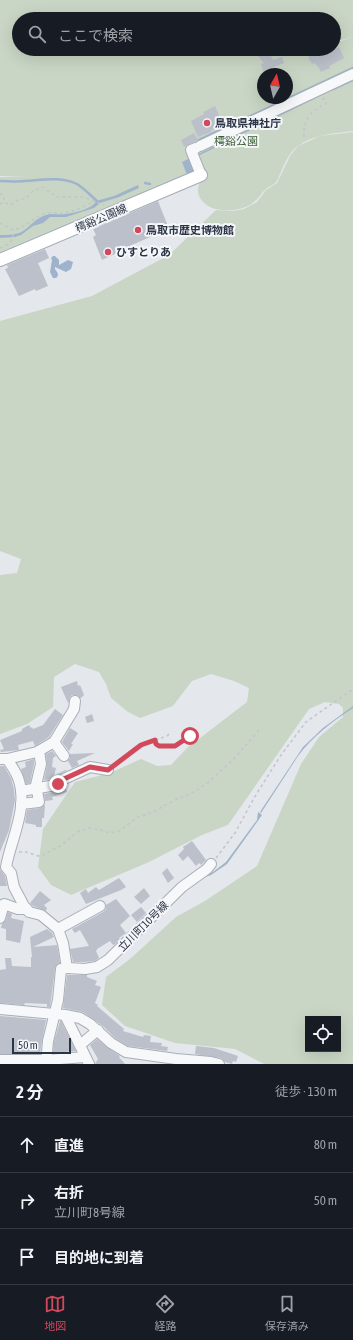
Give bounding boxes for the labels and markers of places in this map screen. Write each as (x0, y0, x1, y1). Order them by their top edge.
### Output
place label: 鳥取県神社庁 (215, 117, 281, 129)
marker: 鳥取県神社庁 (202, 118, 212, 128)
place label: 鳥取市歴史博物館 (146, 224, 234, 236)
marker: 鳥取市歴史博物館 (133, 225, 143, 235)
place label: ひすとりあ (116, 246, 171, 258)
marker: ひすとりあ (103, 247, 113, 257)

